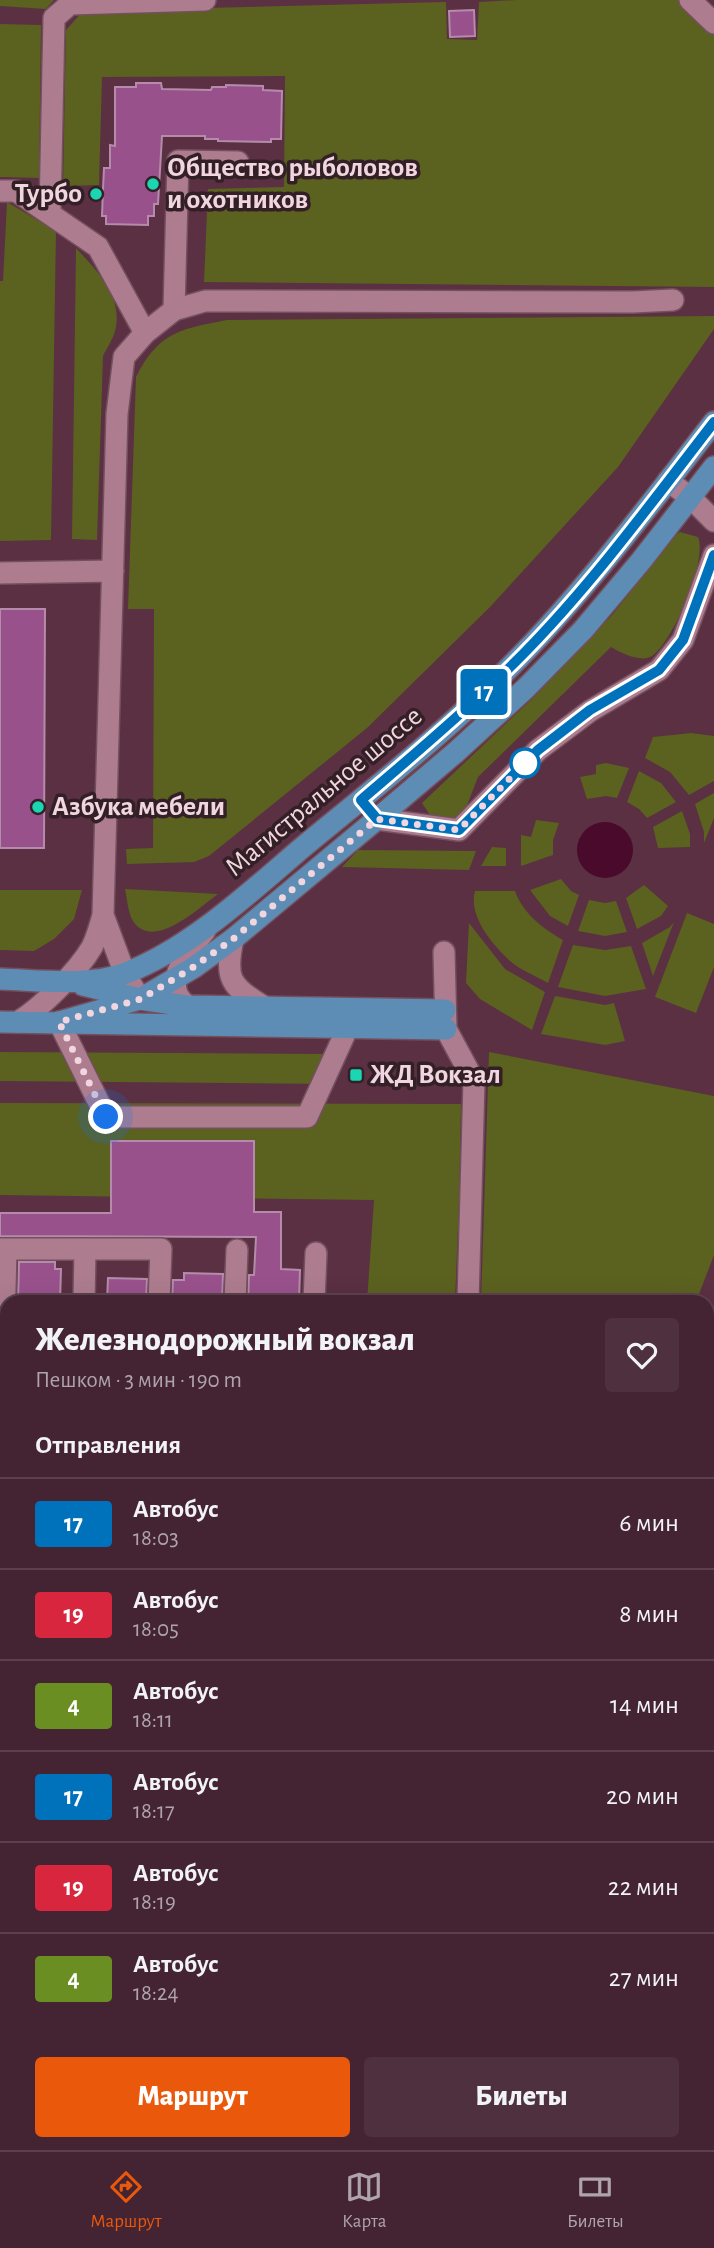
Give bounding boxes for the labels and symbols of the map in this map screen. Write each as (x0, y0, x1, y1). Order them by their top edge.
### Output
place label: Общество рыболовов и охотников (167, 154, 418, 214)
marker: Общество рыболовов и охотников (145, 176, 161, 192)
place label: Турбо (15, 180, 82, 208)
marker: Турбо (88, 186, 104, 202)
line badge: 17 (452, 669, 516, 715)
street label: Магистральное шоссе (220, 702, 428, 882)
unlabelled marker (510, 748, 540, 778)
place label: Азбука мебели (52, 793, 225, 821)
marker: Азбука мебели (30, 799, 46, 815)
place label: ЖД Вокзал (370, 1061, 501, 1089)
marker: ЖД Вокзал (348, 1067, 364, 1083)
your location (88, 1099, 123, 1134)

